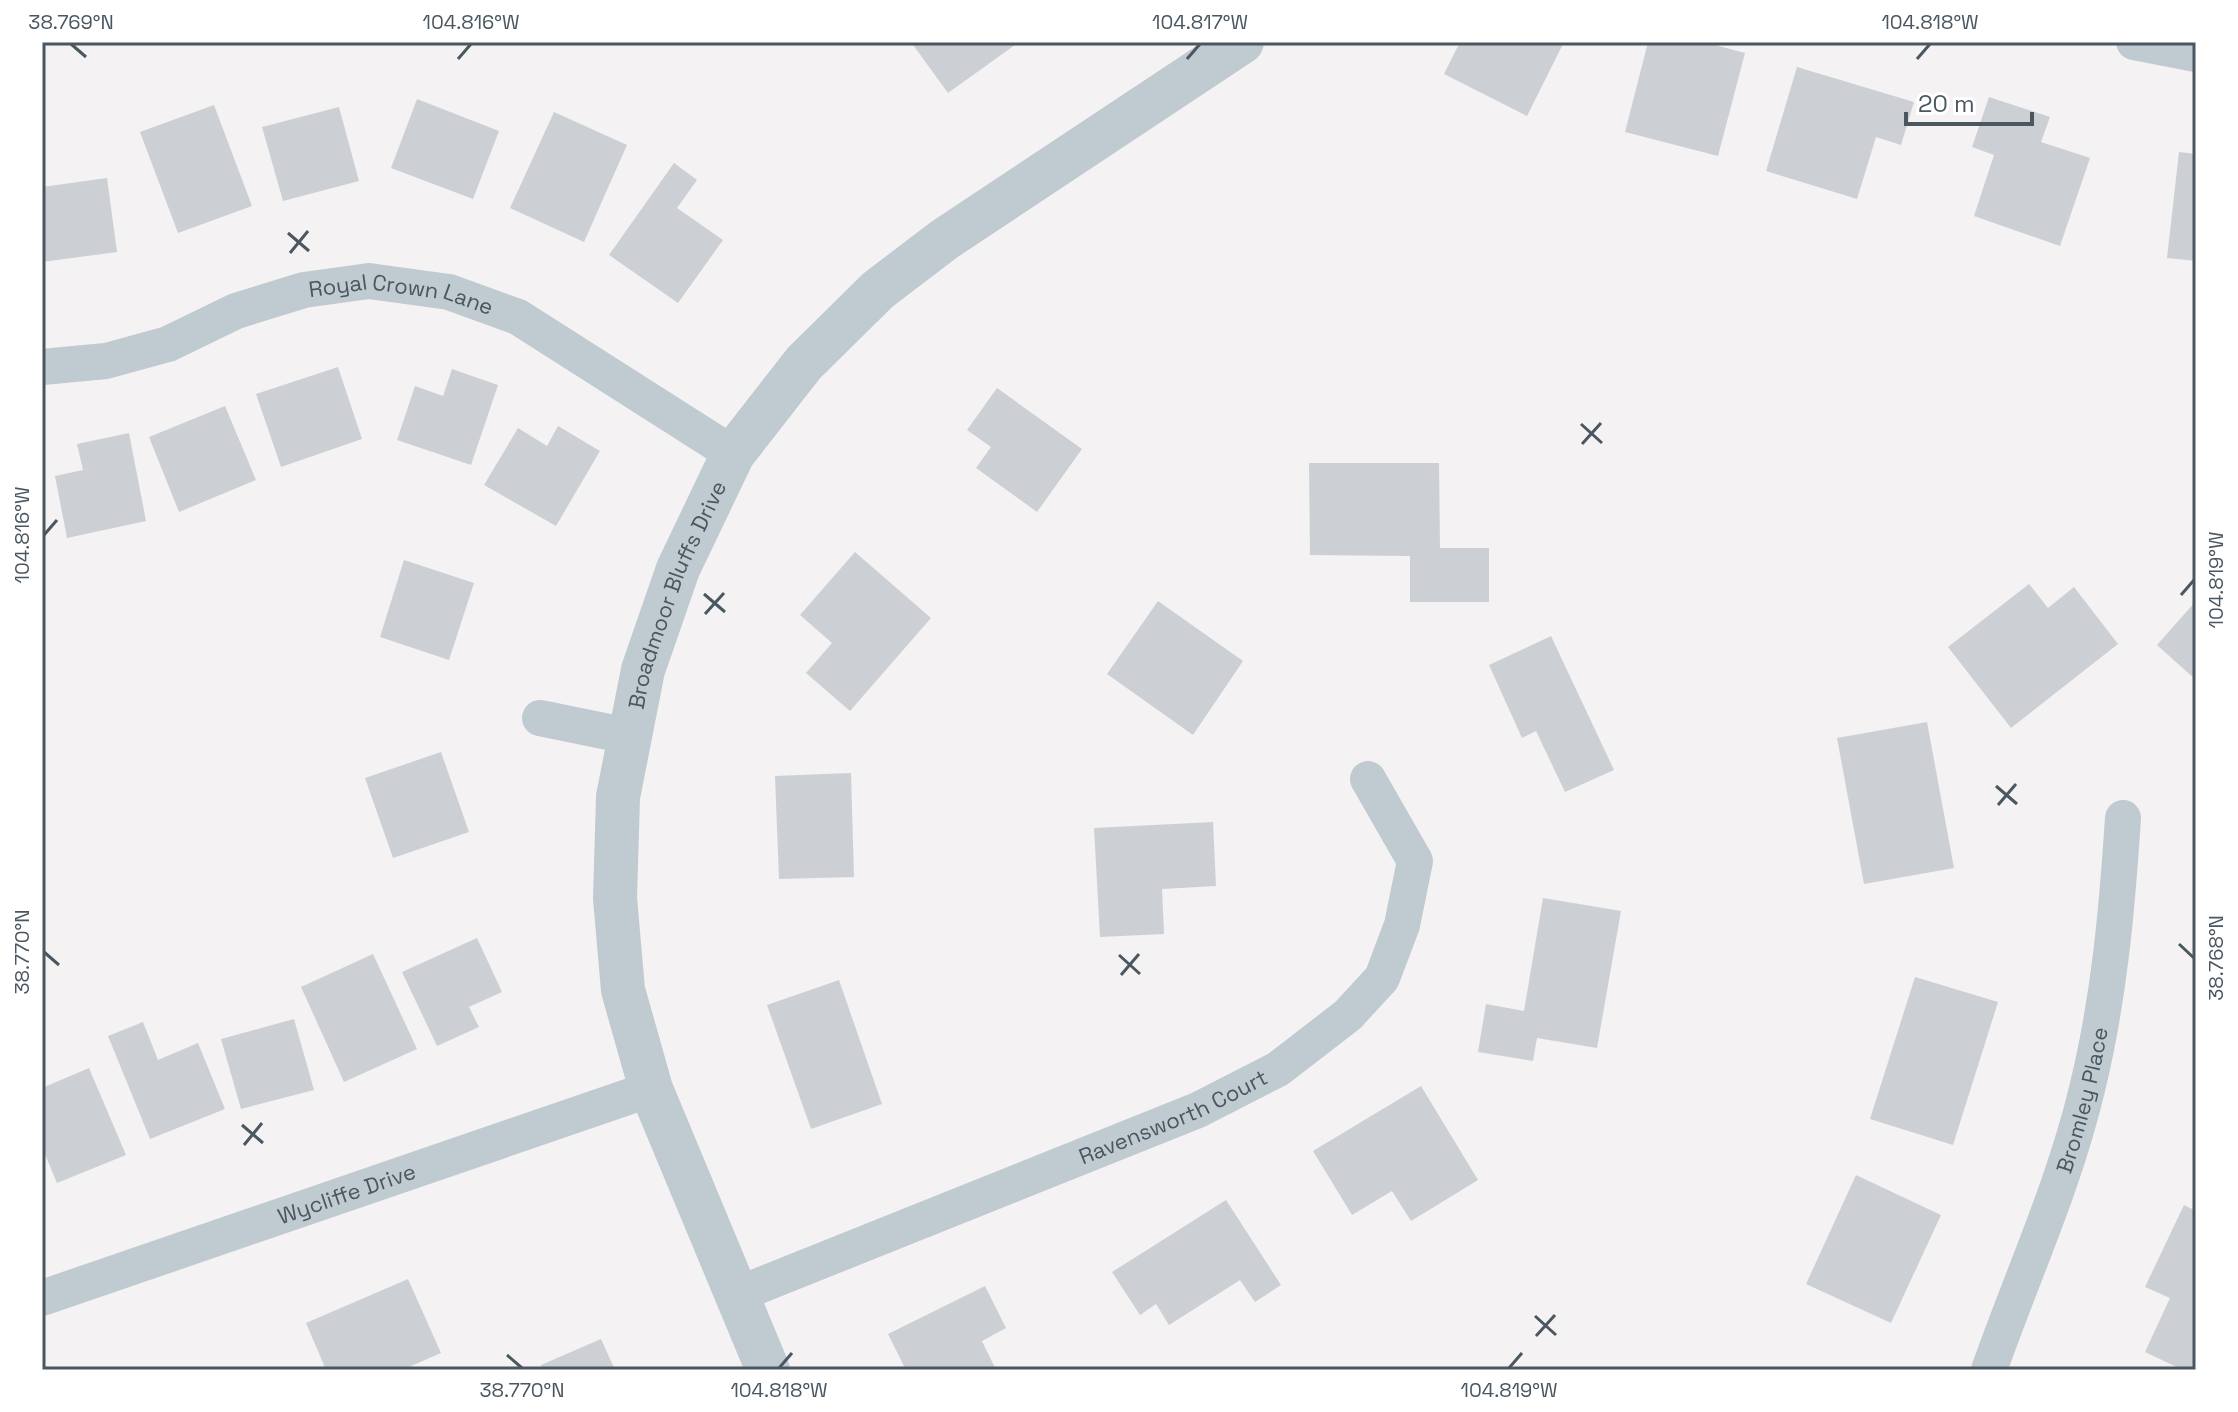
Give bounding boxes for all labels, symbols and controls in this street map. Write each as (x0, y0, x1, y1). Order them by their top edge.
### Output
text: 38.769°N (28, 9, 114, 35)
text: 104.816°W (423, 9, 519, 35)
text: 104.817°W (1152, 9, 1248, 35)
text: 104.818°W (1881, 9, 1979, 35)
scale bar (1906, 76, 2032, 126)
text: 20 m (1918, 88, 1975, 119)
street label: Royal Crown Lane (307, 267, 497, 321)
street label: Broadmoor Bluffs Drive (622, 476, 732, 711)
text: 104.816°W (9, 487, 35, 583)
text: 104.819°W (2203, 532, 2229, 628)
text: 38.770°N (9, 909, 35, 995)
text: 38.768°N (2203, 915, 2229, 1001)
street label: Bromley Place (2050, 1025, 2114, 1177)
street label: Ravensworth Court (1074, 1063, 1272, 1170)
street label: Wycliffe Drive (274, 1157, 419, 1230)
text: 38.770°N (479, 1377, 565, 1403)
text: 104.818°W (730, 1377, 828, 1403)
text: 104.819°W (1461, 1377, 1557, 1403)

